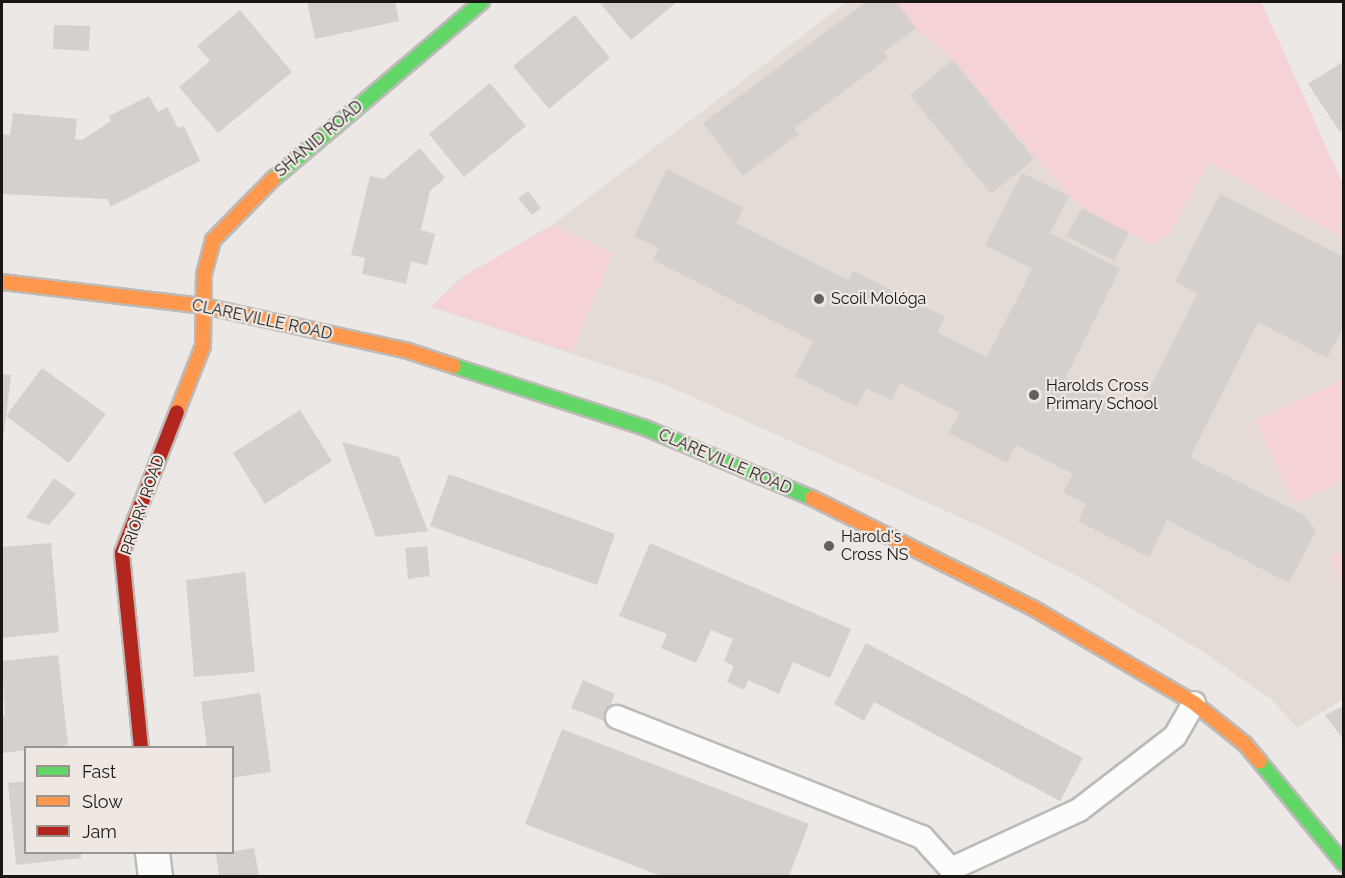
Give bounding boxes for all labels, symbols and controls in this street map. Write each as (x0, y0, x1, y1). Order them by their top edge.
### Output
street label: SHANID ROAD (271, 97, 367, 181)
place label: Scoil Mológa (831, 289, 927, 309)
marker: Scoil Mológa (812, 292, 826, 306)
street label: CLAREVILLE ROAD (190, 296, 334, 344)
place label: Harolds Cross Primary School (1046, 376, 1158, 414)
marker: Harolds Cross Primary School (1027, 388, 1041, 402)
street label: CLAREVILLE ROAD (655, 425, 795, 499)
street label: PRIORY ROAD (117, 452, 169, 558)
place label: Harold's Cross NS (841, 527, 908, 565)
marker: Harold's Cross NS (822, 539, 836, 553)
legend (24, 746, 234, 854)
text: Fast (82, 761, 116, 782)
text: Slow (82, 791, 123, 812)
text: Jam (82, 821, 117, 842)

